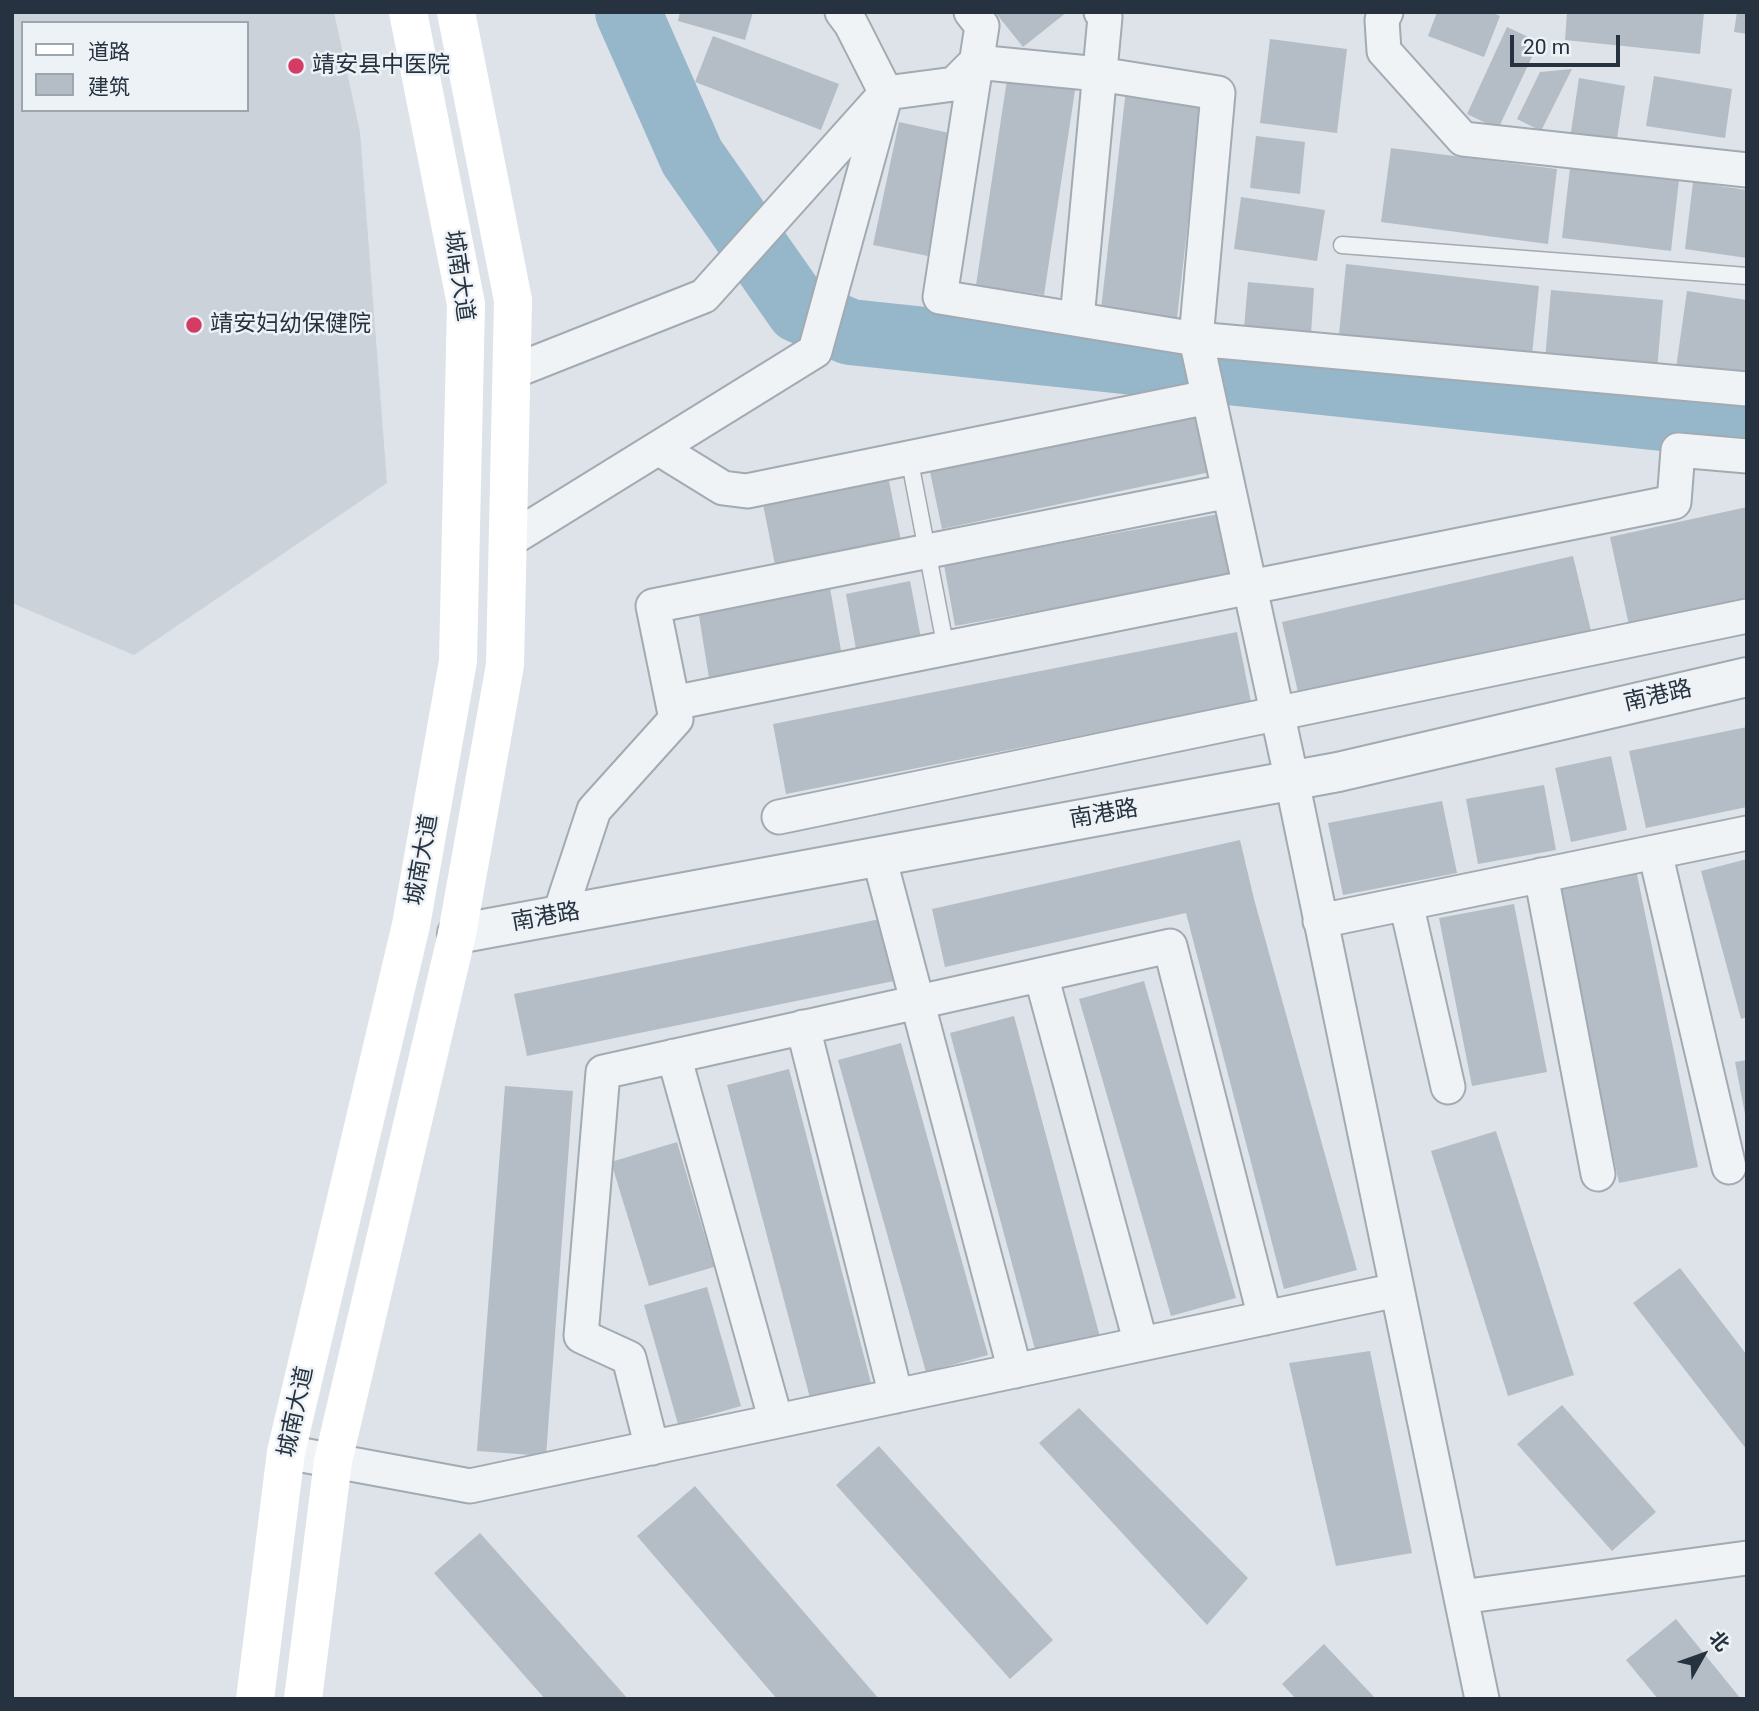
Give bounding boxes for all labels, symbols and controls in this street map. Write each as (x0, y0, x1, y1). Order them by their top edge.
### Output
legend (21, 21, 248, 112)
scale bar (1514, 21, 1624, 65)
text: 20 m (1523, 35, 1570, 59)
text: 道路 (88, 40, 130, 64)
place label: 靖安县中医院 (312, 52, 450, 80)
marker: 靖安县中医院 (286, 56, 306, 76)
text: 建筑 (88, 75, 130, 99)
street label: 城南大道 (438, 229, 478, 323)
place label: 靖安妇幼保健院 (210, 311, 371, 339)
marker: 靖安妇幼保健院 (184, 315, 204, 335)
street label: 南港路 (1621, 676, 1695, 718)
street label: 南港路 (1068, 795, 1140, 835)
street label: 城南大道 (401, 812, 445, 908)
street label: 南港路 (510, 898, 582, 938)
street label: 城南大道 (274, 1364, 320, 1460)
north arrow (1668, 1620, 1738, 1690)
text: 北 (1705, 1626, 1734, 1656)

